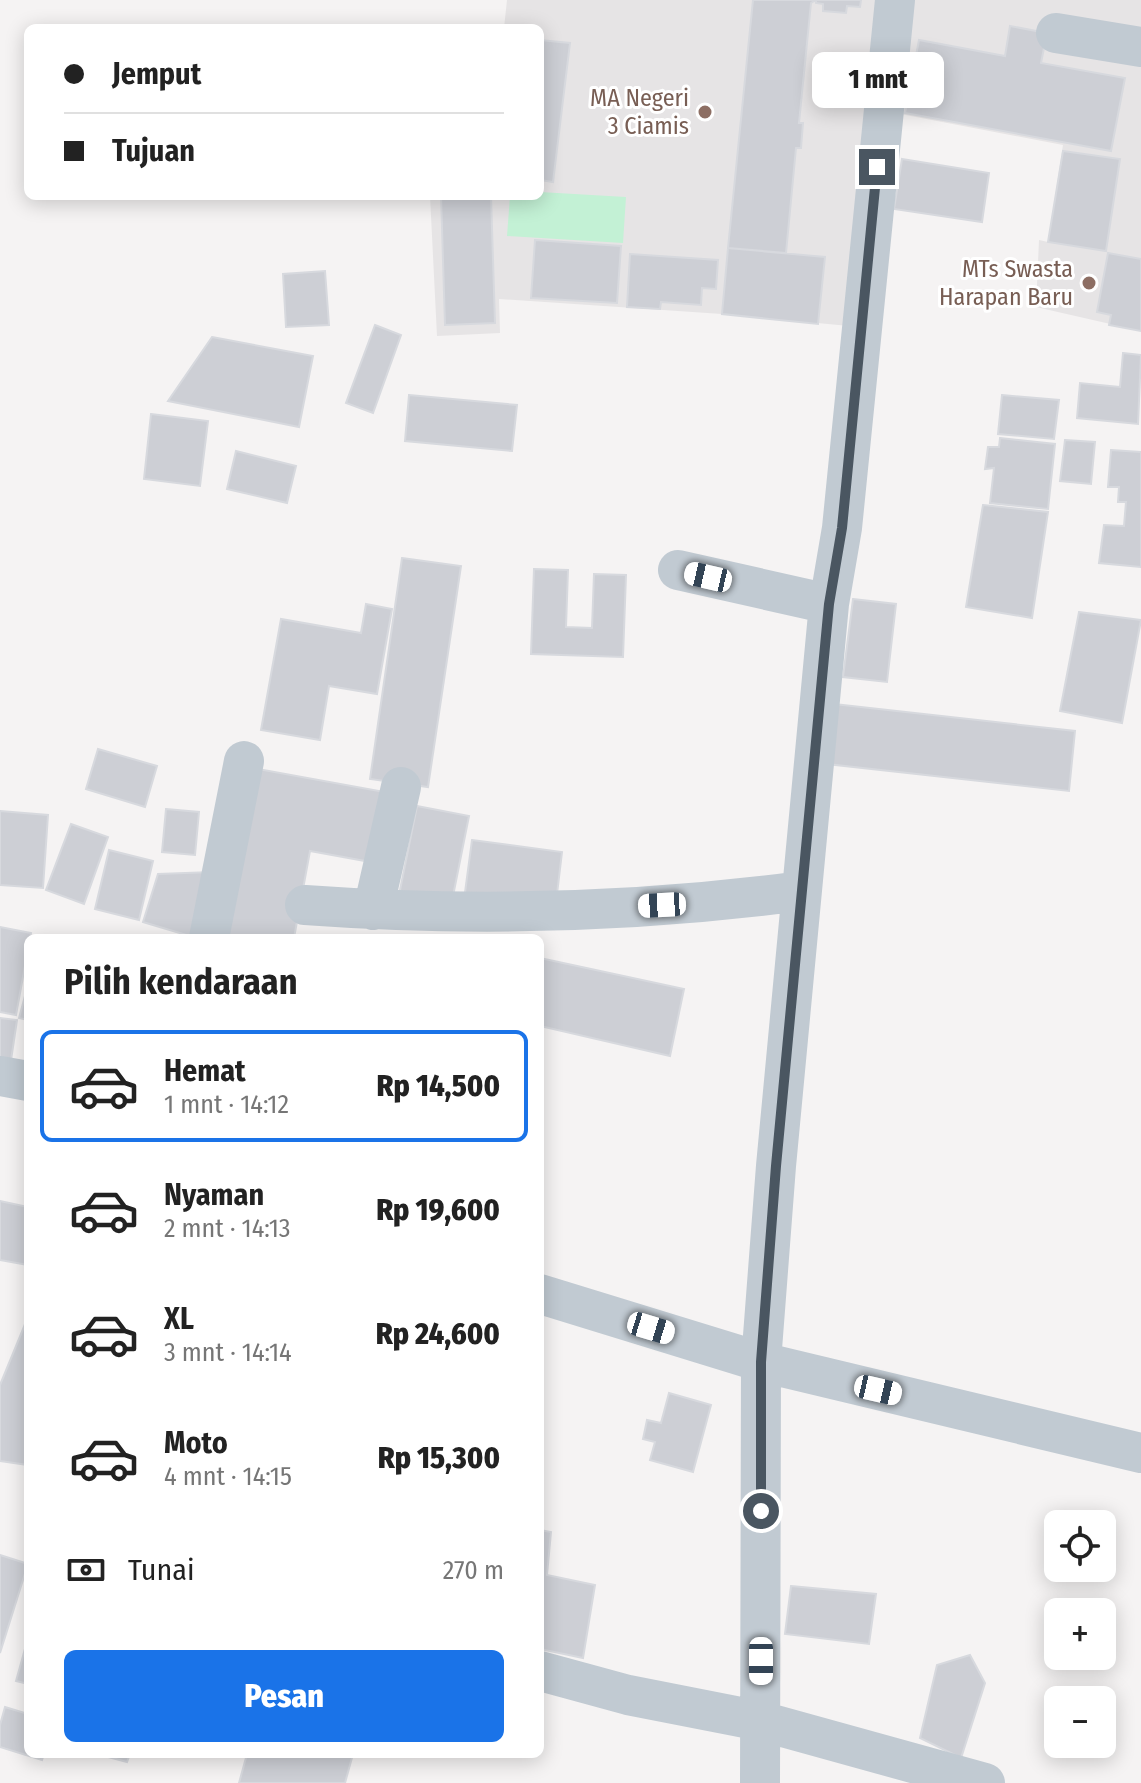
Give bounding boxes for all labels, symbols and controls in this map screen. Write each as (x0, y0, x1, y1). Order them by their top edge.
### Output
callout: 1 mnt (811, 51, 943, 107)
text: Jemput (112, 56, 201, 92)
text: 1 mnt (848, 64, 908, 95)
place label: MA Negeri 3 Ciamis (590, 84, 689, 140)
marker: MA Negeri 3 Ciamis (696, 103, 714, 121)
text: Tujuan (112, 133, 195, 169)
route end (859, 149, 895, 185)
place label: MTs Swasta Harapan Baru (939, 255, 1073, 311)
marker: MTs Swasta Harapan Baru (1080, 274, 1098, 292)
car (682, 560, 734, 594)
car (637, 892, 687, 918)
text: Pilih kendaraan (64, 960, 298, 1004)
icon: car (68, 1050, 140, 1122)
text: Hemat (164, 1053, 246, 1089)
text: Rp 14,500 (377, 1068, 500, 1104)
text: 1 mnt · 14:12 (164, 1089, 289, 1120)
icon: car (68, 1174, 140, 1246)
text: Nyaman (164, 1177, 264, 1213)
text: Rp 19,600 (376, 1192, 500, 1228)
text: 2 mnt · 14:13 (164, 1213, 291, 1244)
icon: car (68, 1298, 140, 1370)
text: XL (164, 1301, 194, 1337)
car (625, 1310, 677, 1346)
text: Rp 24,600 (376, 1316, 500, 1352)
text: 3 mnt · 14:14 (164, 1337, 292, 1368)
car (852, 1373, 904, 1407)
icon: car (68, 1422, 140, 1494)
text: Moto (164, 1425, 228, 1461)
text: Rp 15,300 (378, 1440, 500, 1476)
text: 4 mnt · 14:15 (164, 1461, 292, 1492)
route start (743, 1493, 779, 1529)
map controls (1044, 1510, 1116, 1758)
button: locate (1044, 1510, 1116, 1582)
icon: cash (64, 1548, 108, 1592)
text: Tunai (128, 1552, 194, 1588)
text: 270 m (443, 1555, 504, 1586)
button: + (1044, 1598, 1116, 1670)
car (749, 1637, 773, 1685)
button: Pesan (64, 1650, 504, 1742)
button: − (1044, 1686, 1116, 1758)

